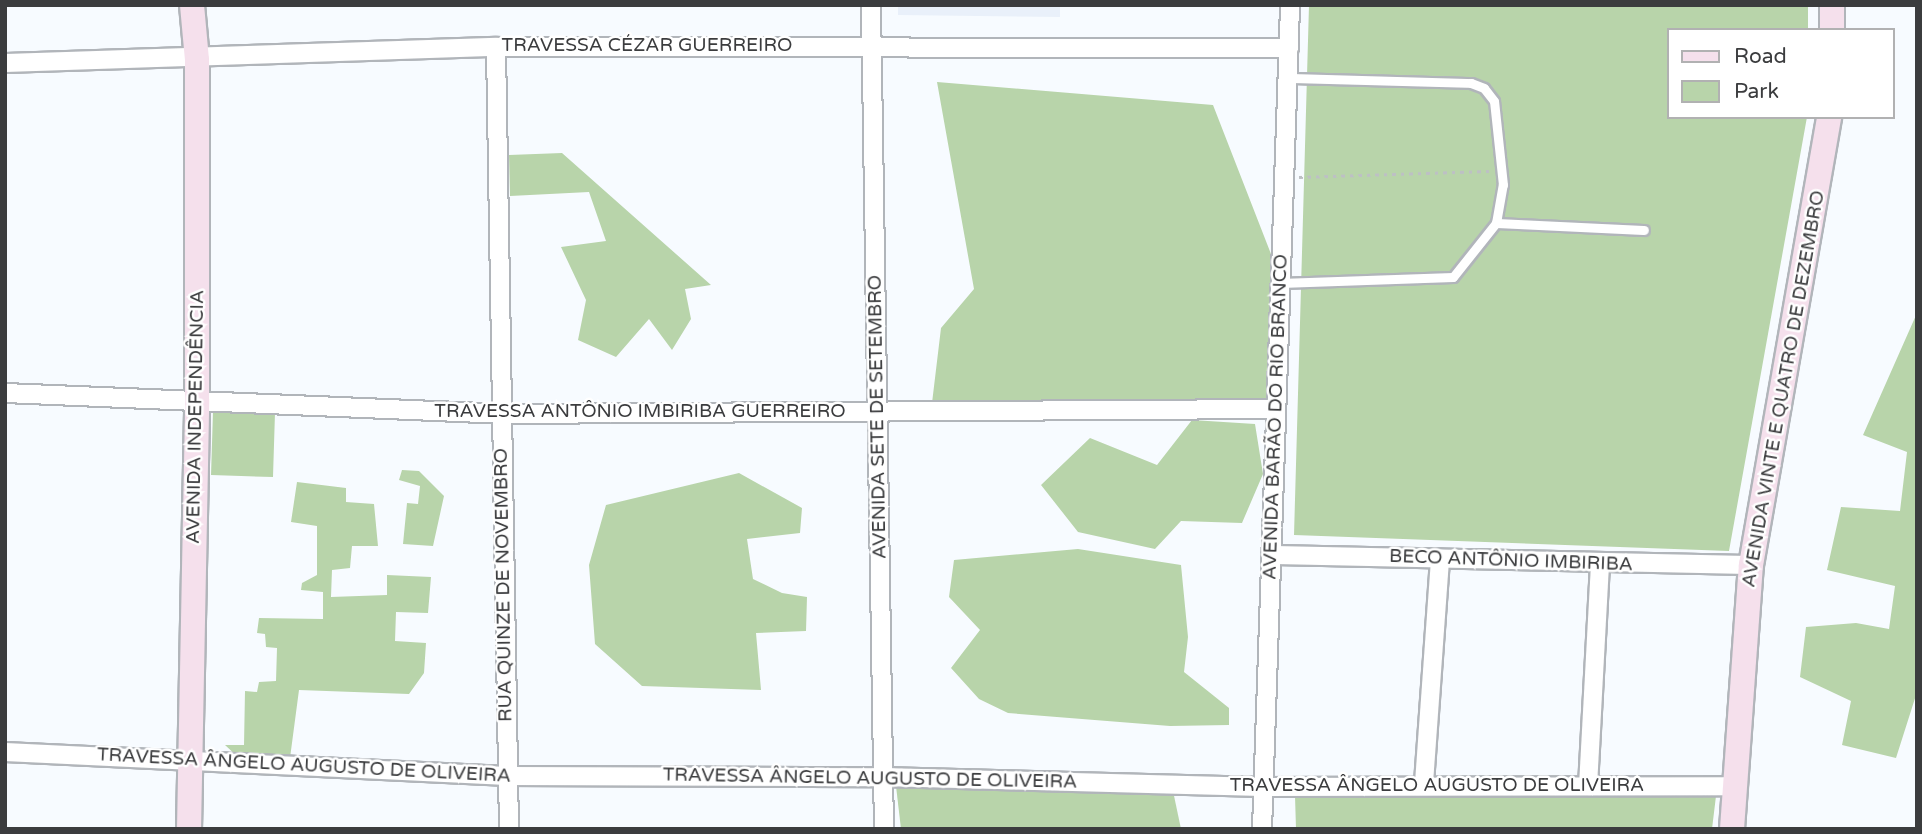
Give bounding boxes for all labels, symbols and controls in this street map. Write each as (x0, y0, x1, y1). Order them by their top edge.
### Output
legend (1666, 28, 1894, 119)
street label: TRAVESSA CÉZAR GUERREIRO (502, 35, 792, 57)
text: Road (1734, 44, 1787, 69)
text: Park (1734, 79, 1779, 104)
street label: AVENIDA VINTE E QUATRO DE DEZEMBRO (1738, 189, 1830, 589)
street label: AVENIDA BARÃO DO RIO BRANCO (1259, 254, 1293, 580)
street label: AVENIDA SETE DE SETEMBRO (864, 275, 892, 559)
street label: AVENIDA INDEPENDÊNCIA (182, 290, 210, 544)
street label: TRAVESSA ANTÔNIO IMBIRIBA GUERREIRO (434, 401, 846, 423)
street label: RUA QUINZE DE NOVEMBRO (490, 448, 518, 722)
street label: BECO ANTÔNIO IMBIRIBA (1389, 545, 1633, 577)
street label: TRAVESSA ÂNGELO AUGUSTO DE OLIVEIRA (96, 744, 512, 788)
street label: TRAVESSA ÂNGELO AUGUSTO DE OLIVEIRA (663, 764, 1077, 794)
street label: TRAVESSA ÂNGELO AUGUSTO DE OLIVEIRA (1230, 775, 1644, 797)

